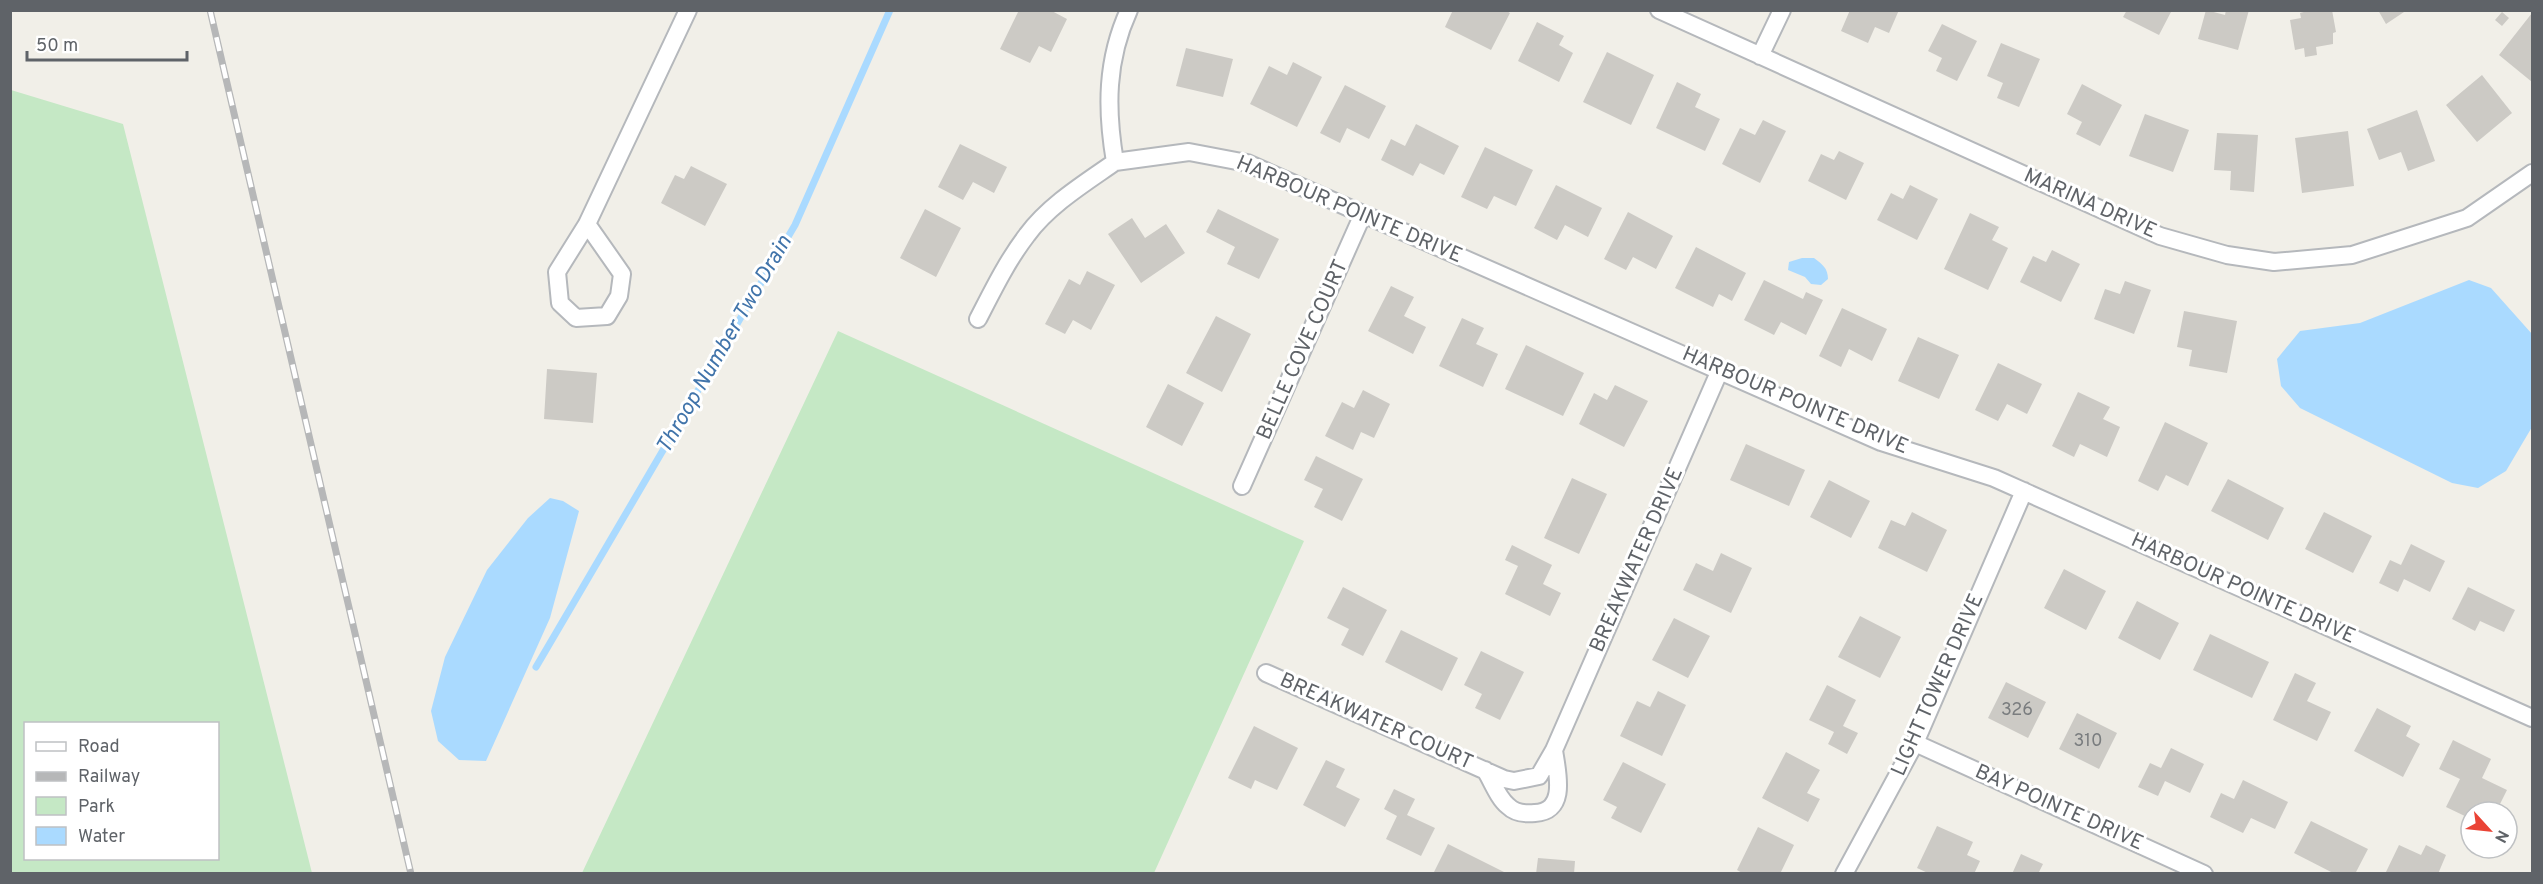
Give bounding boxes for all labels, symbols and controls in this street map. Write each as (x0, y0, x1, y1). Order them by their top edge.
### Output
scale bar (27, 24, 188, 62)
text: 50 m (36, 35, 78, 58)
street label: HARBOUR POINTE DRIVE (1232, 150, 1466, 270)
street label: MARINA DRIVE (2019, 163, 2161, 245)
water label: Throop Number Two Drain (651, 231, 799, 459)
street label: BELLE COVE COURT (1251, 256, 1355, 444)
street label: HARBOUR POINTE DRIVE (1678, 341, 1912, 461)
street label: BREAKWATER DRIVE (1584, 463, 1690, 657)
street label: HARBOUR POINTE DRIVE (2126, 527, 2360, 651)
street label: LIGHT TOWER DRIVE (1886, 590, 1990, 780)
street label: BREAKWATER COURT (1275, 667, 1477, 777)
house number: 326 (2001, 699, 2033, 722)
legend (24, 722, 219, 860)
house number: 310 (2073, 730, 2103, 753)
text: Road (78, 736, 120, 759)
street label: BAY POINTE DRIVE (1970, 759, 2148, 857)
text: Railway (78, 766, 140, 789)
text: Park (78, 796, 115, 819)
north arrow (2459, 800, 2519, 860)
text: Water (78, 826, 125, 849)
text: N (2489, 826, 2512, 846)

